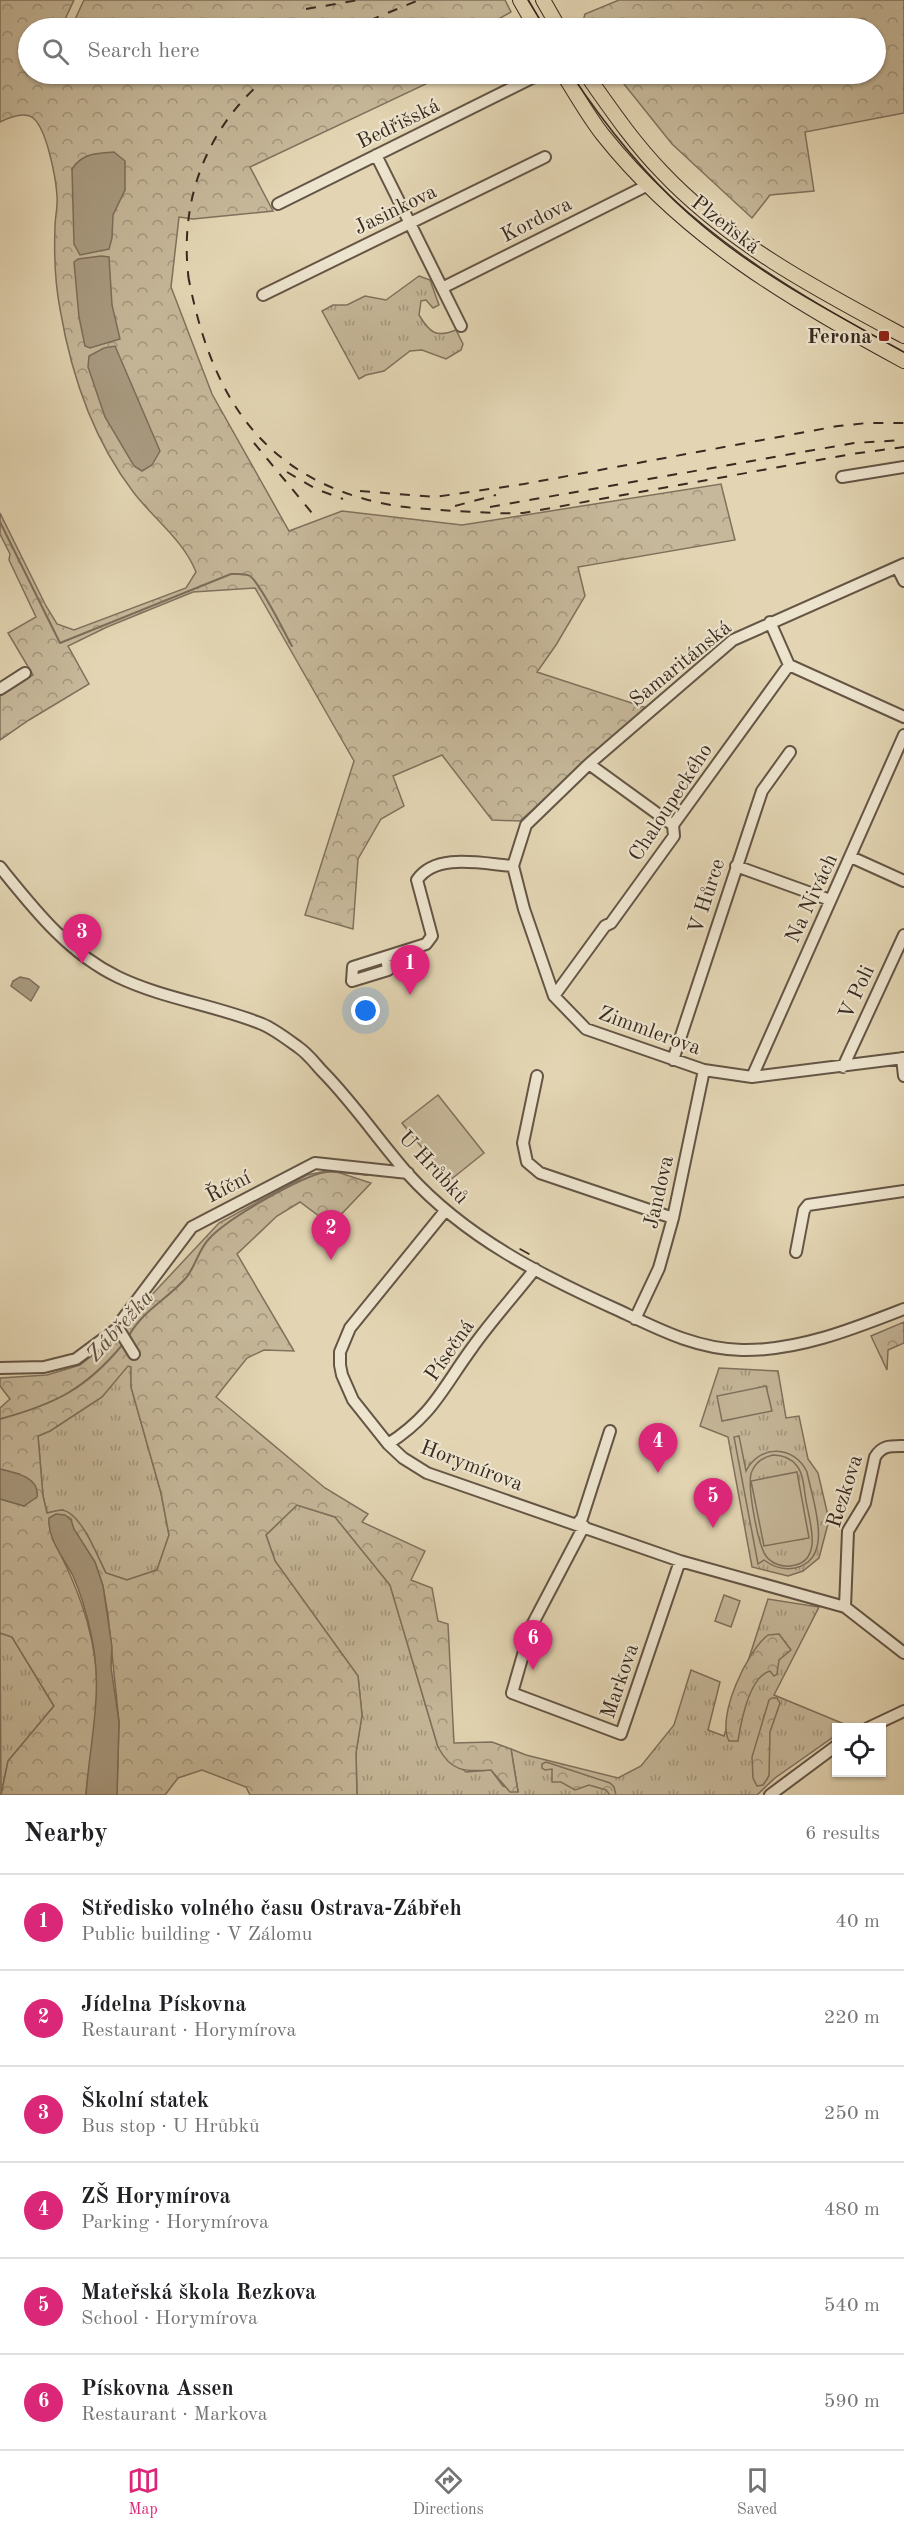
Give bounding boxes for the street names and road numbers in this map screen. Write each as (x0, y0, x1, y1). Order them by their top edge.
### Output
street label: Bedřišská (354, 95, 443, 153)
street label: Jasinkova (351, 181, 440, 239)
street label: Plzeňská (687, 192, 763, 258)
street label: Kordova (498, 194, 575, 247)
street label: Samaritánská (626, 617, 736, 711)
street label: Chaloupeckého (626, 740, 717, 865)
street label: Na Nivách (783, 851, 842, 946)
street label: V Hůrce (685, 856, 729, 936)
street label: V Poli (836, 962, 879, 1023)
street label: Zimmlerova (596, 1003, 703, 1060)
street label: U Hrůbků (394, 1127, 472, 1209)
street label: Jandova (641, 1154, 678, 1231)
street label: Říční (201, 1164, 255, 1207)
street label: Písečná (422, 1316, 479, 1385)
street label: Horymírova (417, 1437, 526, 1496)
street label: Rezkova (824, 1452, 867, 1530)
street label: Markova (598, 1641, 643, 1722)

